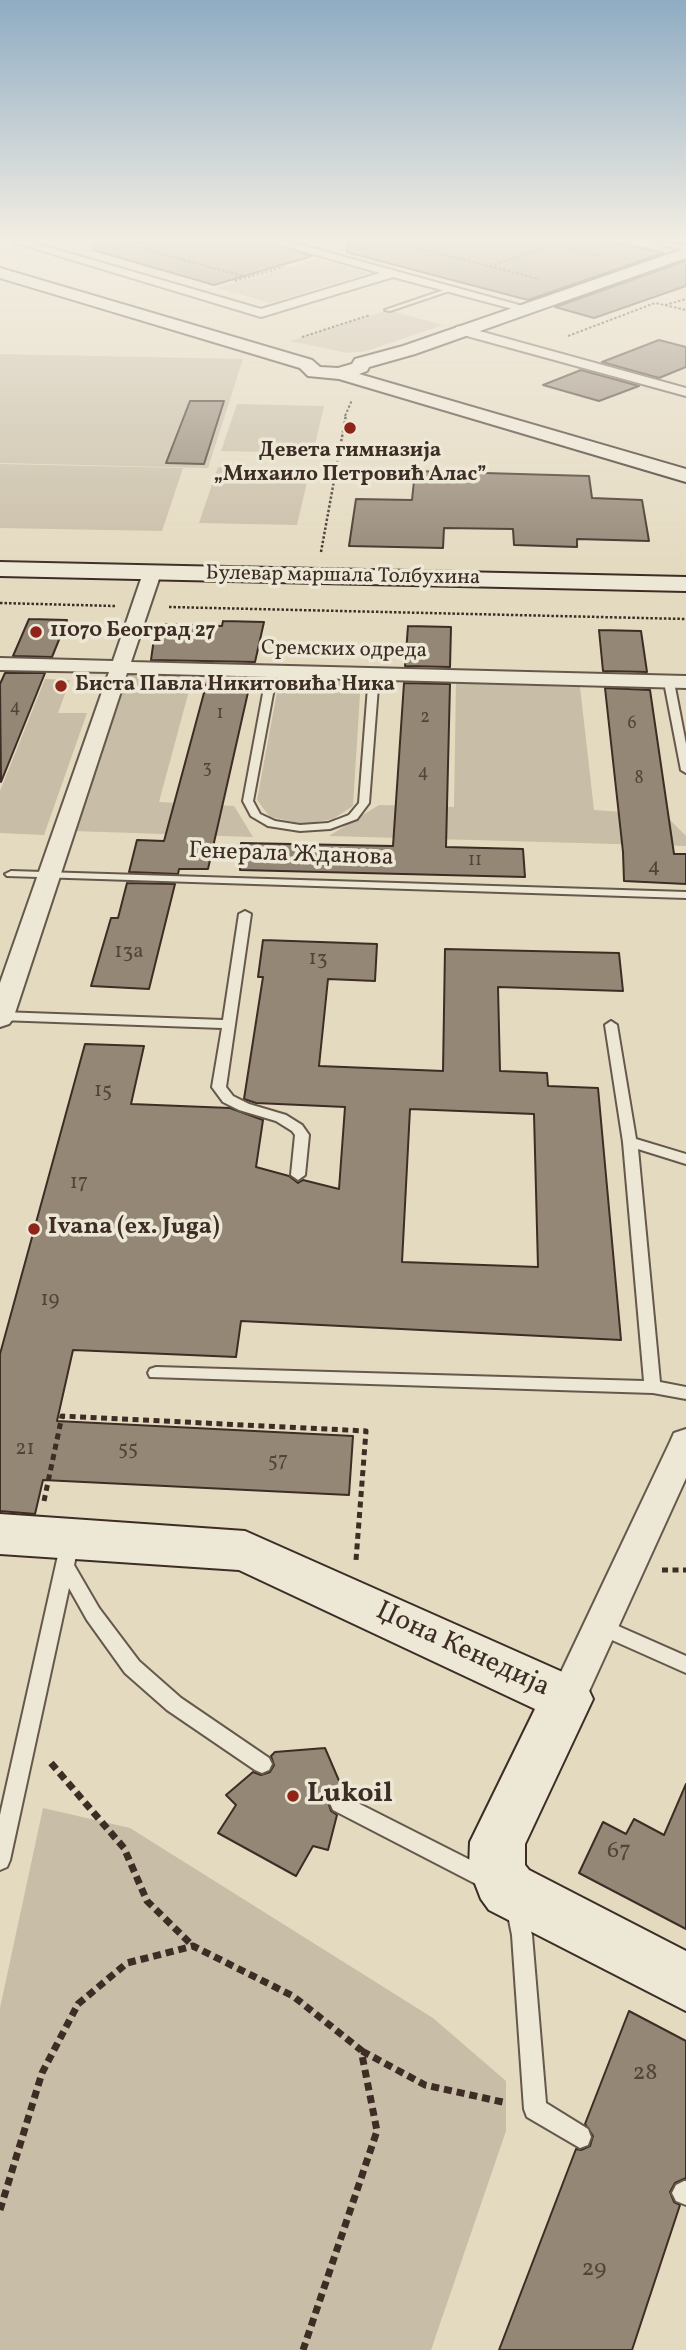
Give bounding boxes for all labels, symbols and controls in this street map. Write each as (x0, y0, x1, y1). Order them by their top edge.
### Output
marker: Девета гимназија „Михаило Петровић Алас” (342, 420, 358, 436)
place label: Девета гимназија „Михаило Петровић Алас” (213, 439, 487, 489)
street label: Булевар маршала Толбухина (205, 562, 481, 592)
place label: 11070 Београд 27 (50, 619, 216, 645)
marker: 11070 Београд 27 (28, 624, 44, 640)
street label: Сремских одреда (261, 637, 427, 665)
place label: Биста Павла Никитовића Ника (75, 673, 395, 699)
marker: Биста Павла Никитовића Ника (53, 678, 69, 694)
house number: 4 (10, 698, 20, 720)
house number: 1 (217, 704, 223, 726)
house number: 2 (420, 708, 430, 730)
house number: 6 (627, 714, 637, 736)
house number: 3 (202, 759, 212, 781)
house number: 4 (418, 763, 428, 785)
house number: 8 (634, 769, 644, 791)
street label: Генерала Жданова (188, 838, 394, 874)
house number: 11 (468, 851, 482, 873)
house number: 4 (648, 855, 660, 881)
house number: 13a (114, 940, 144, 966)
house number: 13 (309, 947, 327, 973)
house number: 15 (94, 1079, 112, 1105)
house number: 17 (70, 1171, 88, 1197)
place label: Ivana (ex. Juga) (48, 1215, 220, 1243)
marker: Ivana (ex. Juga) (26, 1221, 42, 1237)
house number: 19 (40, 1288, 60, 1314)
house number: 21 (15, 1437, 35, 1463)
house number: 55 (118, 1437, 138, 1463)
house number: 57 (268, 1449, 288, 1475)
street label: Џона Кенедија (369, 1596, 555, 1706)
place label: Lukoil (307, 1779, 393, 1813)
marker: Lukoil (285, 1788, 301, 1804)
house number: 67 (607, 1839, 631, 1867)
house number: 28 (632, 2061, 658, 2089)
house number: 29 (581, 2257, 607, 2285)

